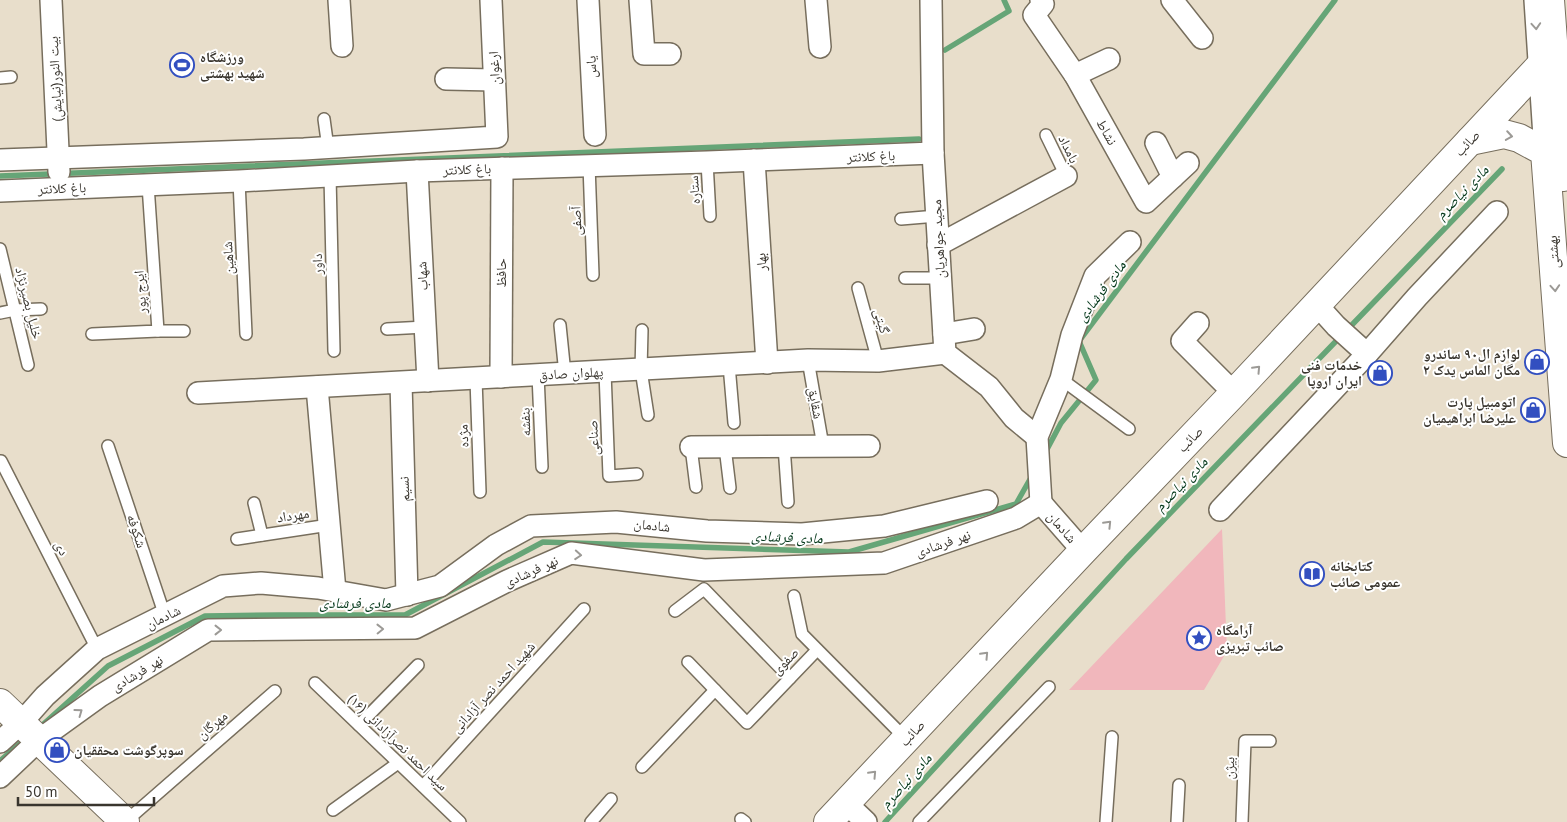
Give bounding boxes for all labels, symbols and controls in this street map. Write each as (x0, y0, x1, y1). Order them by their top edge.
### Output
one-way arrow (1531, 22, 1542, 30)
street label: بیت النور(نیایش) (44, 36, 66, 122)
place label: ورزشگاه شهید بهشتی (200, 48, 265, 82)
street label: ارغوان (484, 51, 504, 85)
sports icon: ورزشگاه شهید بهشتی (169, 52, 195, 78)
street label: یاس (581, 55, 601, 79)
street label: نشاط (1092, 116, 1122, 148)
street label: صائب (1450, 126, 1484, 160)
one-way arrow (1506, 130, 1514, 141)
street label: بامداد (1054, 132, 1084, 166)
street label: باغ کلانتر (845, 146, 896, 167)
street label: باغ کلانتر (441, 159, 492, 180)
water label: مادی نیاصرم (1431, 160, 1493, 224)
street label: ستاره (684, 175, 704, 205)
street label: باغ کلانتر (36, 178, 87, 199)
street label: مجید جواهریان (927, 199, 949, 279)
street label: آصفی (566, 206, 586, 236)
street label: بهشتی (1543, 235, 1563, 269)
street label: شاهین (218, 241, 238, 275)
street label: بهار (751, 252, 771, 273)
street label: داور (308, 253, 326, 276)
water label: مادی فرشادی (1071, 256, 1130, 325)
street label: حافظ (492, 258, 510, 288)
street label: شهاب (412, 261, 432, 291)
street label: خلیل بصیرنژاد (11, 265, 47, 341)
street label: ایرج پور (130, 270, 152, 315)
one-way arrow (1550, 284, 1561, 292)
street label: گیتی (870, 306, 894, 336)
place label: لوازم ال۹۰ ساندرو مگان الماس یدک ۲ (1423, 345, 1520, 379)
shop icon: لوازم ال۹۰ ساندرو مگان الماس یدک ۲ (1524, 349, 1550, 375)
place label: خدمات فنی ایران اروپا (1301, 356, 1362, 390)
shop icon: خدمات فنی ایران اروپا (1367, 360, 1393, 386)
street label: پهلوان صادق (538, 362, 604, 384)
one-way arrow (1251, 366, 1260, 375)
street label: شقایق (803, 386, 828, 420)
place label: اتومبیل پارت علیرضا ابراهیمیان (1423, 393, 1516, 427)
shop icon: اتومبیل پارت علیرضا ابراهیمیان (1520, 397, 1546, 423)
street label: بنفشه (515, 407, 535, 437)
street label: صناعی (583, 420, 603, 456)
street label: صائب (1173, 422, 1207, 456)
street label: مژده (454, 424, 472, 448)
water label: مادی نیاصرم (1150, 452, 1212, 516)
street label: نسیم (395, 476, 414, 502)
street label: مهرداد (276, 504, 310, 526)
street label: شادمان (1043, 507, 1081, 547)
street label: شکوفه (123, 512, 151, 550)
street label: شادمان (633, 514, 671, 536)
one-way arrow (1102, 521, 1111, 530)
street label: نهر فرشادی (913, 525, 973, 561)
water label: مادی فرشادی (751, 526, 823, 547)
street label: دی (51, 537, 73, 559)
one-way arrow (574, 549, 582, 560)
street label: نهر فرشادی (501, 551, 561, 591)
place label: کتابخانه عمومی صائب (1330, 557, 1400, 591)
library icon: کتابخانه عمومی صائب (1299, 561, 1325, 587)
water label: مادی فرشادی (319, 593, 391, 612)
street label: شادمان (143, 601, 183, 633)
place label: آرامگاه صائب تبریزی (1216, 621, 1284, 655)
one-way arrow (376, 624, 384, 634)
one-way arrow (214, 625, 222, 635)
place icon: آرامگاه صائب تبریزی (1186, 625, 1212, 651)
street label: شهید احمد نصر آزادانی (447, 637, 539, 737)
street label: صفوی (768, 643, 802, 679)
street label: نهر فرشادی (108, 650, 166, 695)
one-way arrow (979, 652, 988, 661)
street label: سید احمد نصرآزادانی (۱۶) (344, 690, 452, 794)
street label: مهرگان (193, 707, 231, 743)
one-way arrow (73, 709, 82, 717)
street label: صائب (895, 716, 929, 750)
shop icon: سوپرگوشت محققیان (44, 737, 70, 763)
place label: سوپرگوشت محققیان (74, 741, 184, 759)
water label: مادی نیاصرم (876, 749, 936, 813)
street label: بیژن (1220, 756, 1238, 780)
one-way arrow (867, 770, 876, 779)
scale bar (18, 774, 154, 806)
text: 50 m (25, 782, 58, 801)

